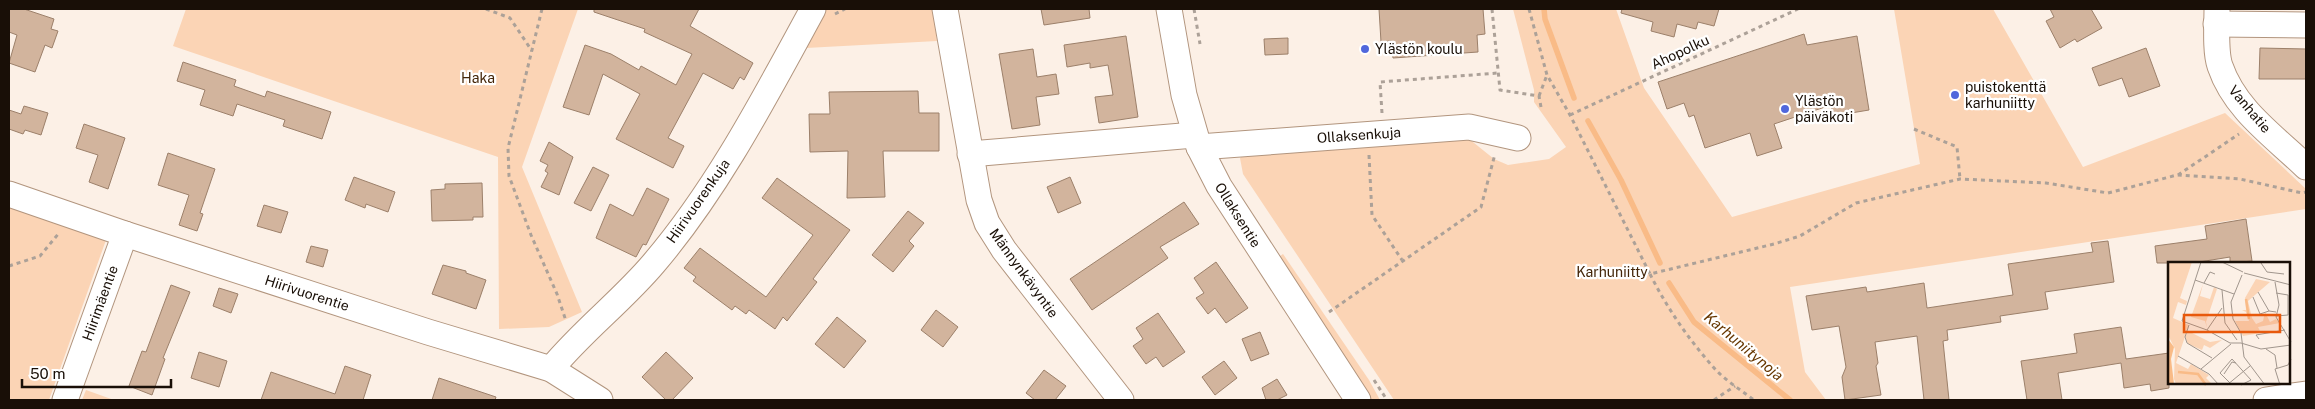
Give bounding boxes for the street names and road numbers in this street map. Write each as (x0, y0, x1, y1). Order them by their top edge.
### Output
street label: Ahopolku (1648, 32, 1712, 72)
street label: Vanhatie (2226, 82, 2274, 136)
street label: Ollaksenkuja (1316, 124, 1402, 146)
street label: Hiirivuorenkuja (663, 156, 733, 246)
street label: Ollaksentie (1212, 180, 1264, 250)
street label: Männynkävyntie (986, 225, 1062, 321)
street label: Hiirimäentie (79, 263, 121, 343)
street label: Hiirivuorentie (263, 272, 351, 314)

